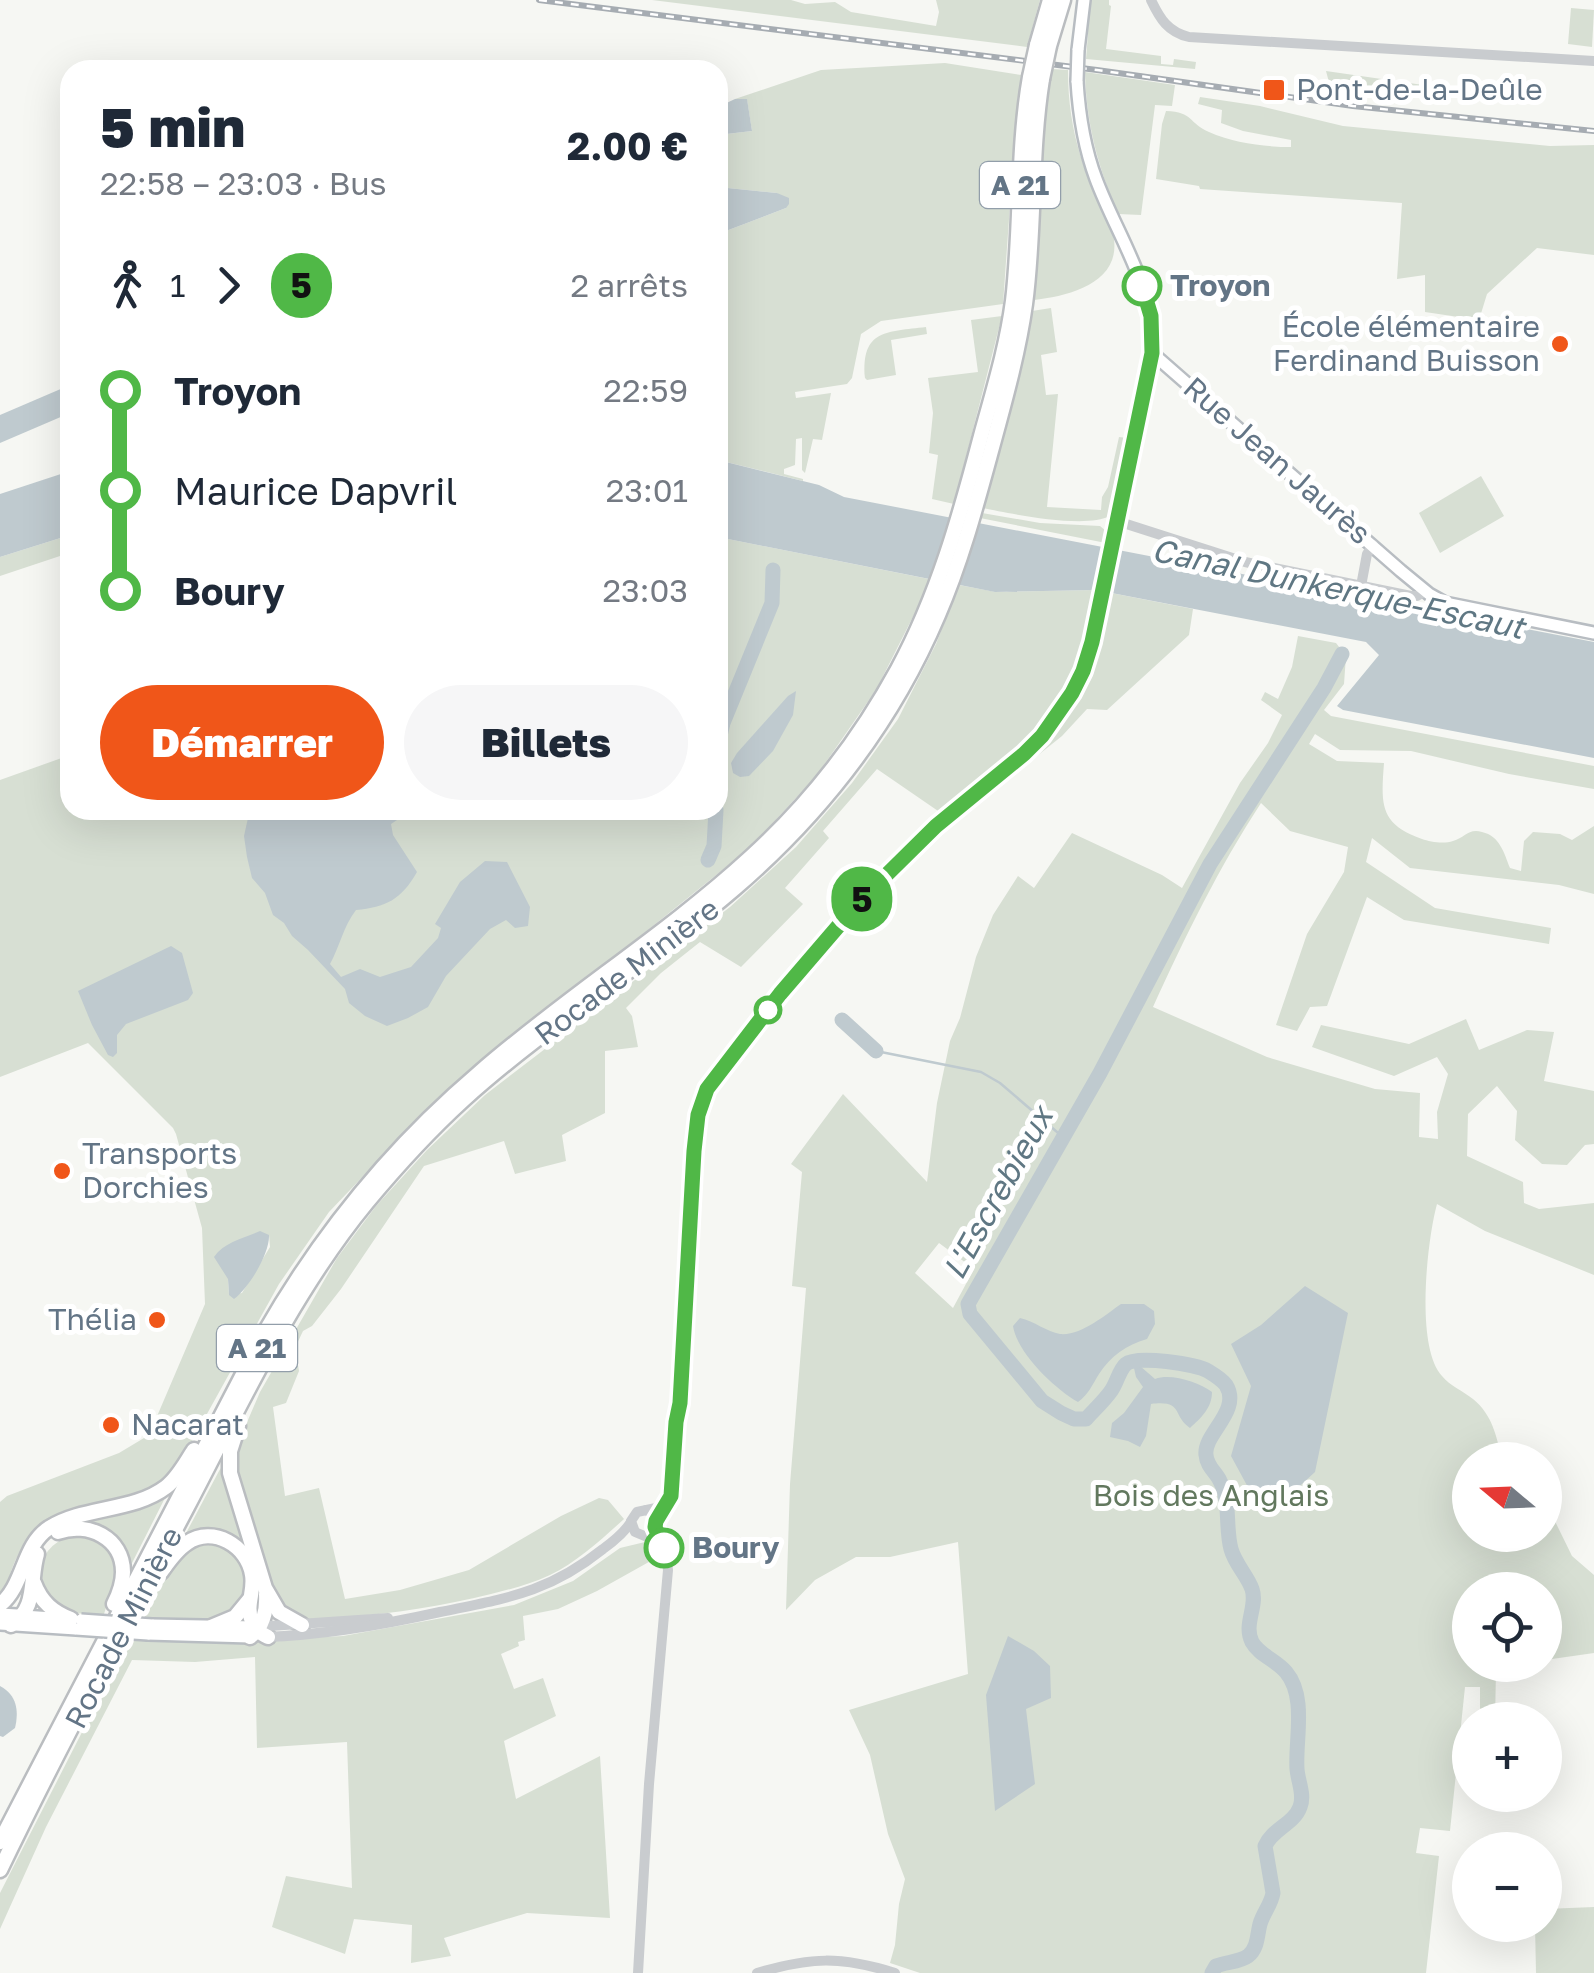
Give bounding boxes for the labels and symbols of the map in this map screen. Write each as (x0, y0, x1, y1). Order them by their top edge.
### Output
place label: Pont-de-la-Deûle (1296, 71, 1543, 107)
marker: Pont-de-la-Deûle (1261, 77, 1287, 103)
road number: A 21 (980, 162, 1060, 208)
marker: Troyon (1123, 267, 1161, 305)
place label: Troyon (1170, 267, 1271, 303)
place label: École élémentaire Ferdinand Buisson (1273, 308, 1540, 378)
marker: École élémentaire Ferdinand Buisson (1549, 333, 1571, 355)
street label: Rue Jean Jaurès (1177, 369, 1379, 551)
water label: Canal Dunkerque-Escaut (1149, 530, 1531, 647)
line badge: 5 (830, 866, 894, 932)
street label: Rocade Minière (527, 890, 726, 1052)
unlabelled marker (755, 997, 781, 1023)
water label: L'Escrebieux (934, 1097, 1062, 1285)
place label: Transports Dorchies (82, 1135, 237, 1205)
marker: Transports Dorchies (51, 1160, 73, 1182)
place label: Thélia (48, 1301, 137, 1337)
marker: Thélia (146, 1309, 168, 1331)
road number: A 21 (217, 1325, 297, 1371)
place label: Nacarat (131, 1406, 244, 1442)
marker: Nacarat (100, 1414, 122, 1436)
north arrow (1452, 1442, 1562, 1552)
park label: Bois des Anglais (1093, 1477, 1329, 1513)
street label: Rocade Minière (57, 1521, 189, 1734)
marker: Boury (645, 1529, 683, 1567)
place label: Boury (692, 1529, 779, 1565)

